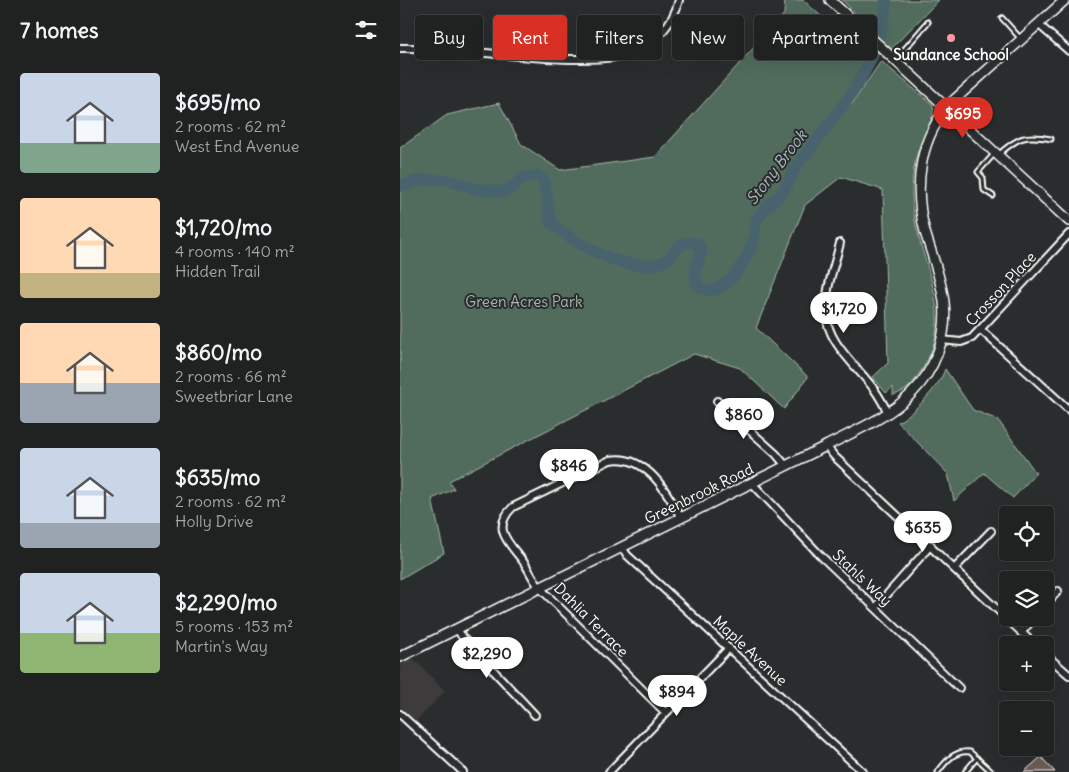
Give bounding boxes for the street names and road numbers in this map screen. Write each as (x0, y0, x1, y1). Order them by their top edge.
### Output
street label: Crosson Place (961, 247, 1040, 330)
street label: Greenbrook Road (641, 459, 757, 528)
street label: Stahls Way (829, 545, 896, 610)
street label: Dahlia Terrace (550, 578, 633, 661)
street label: Maple Avenue (709, 611, 791, 690)

